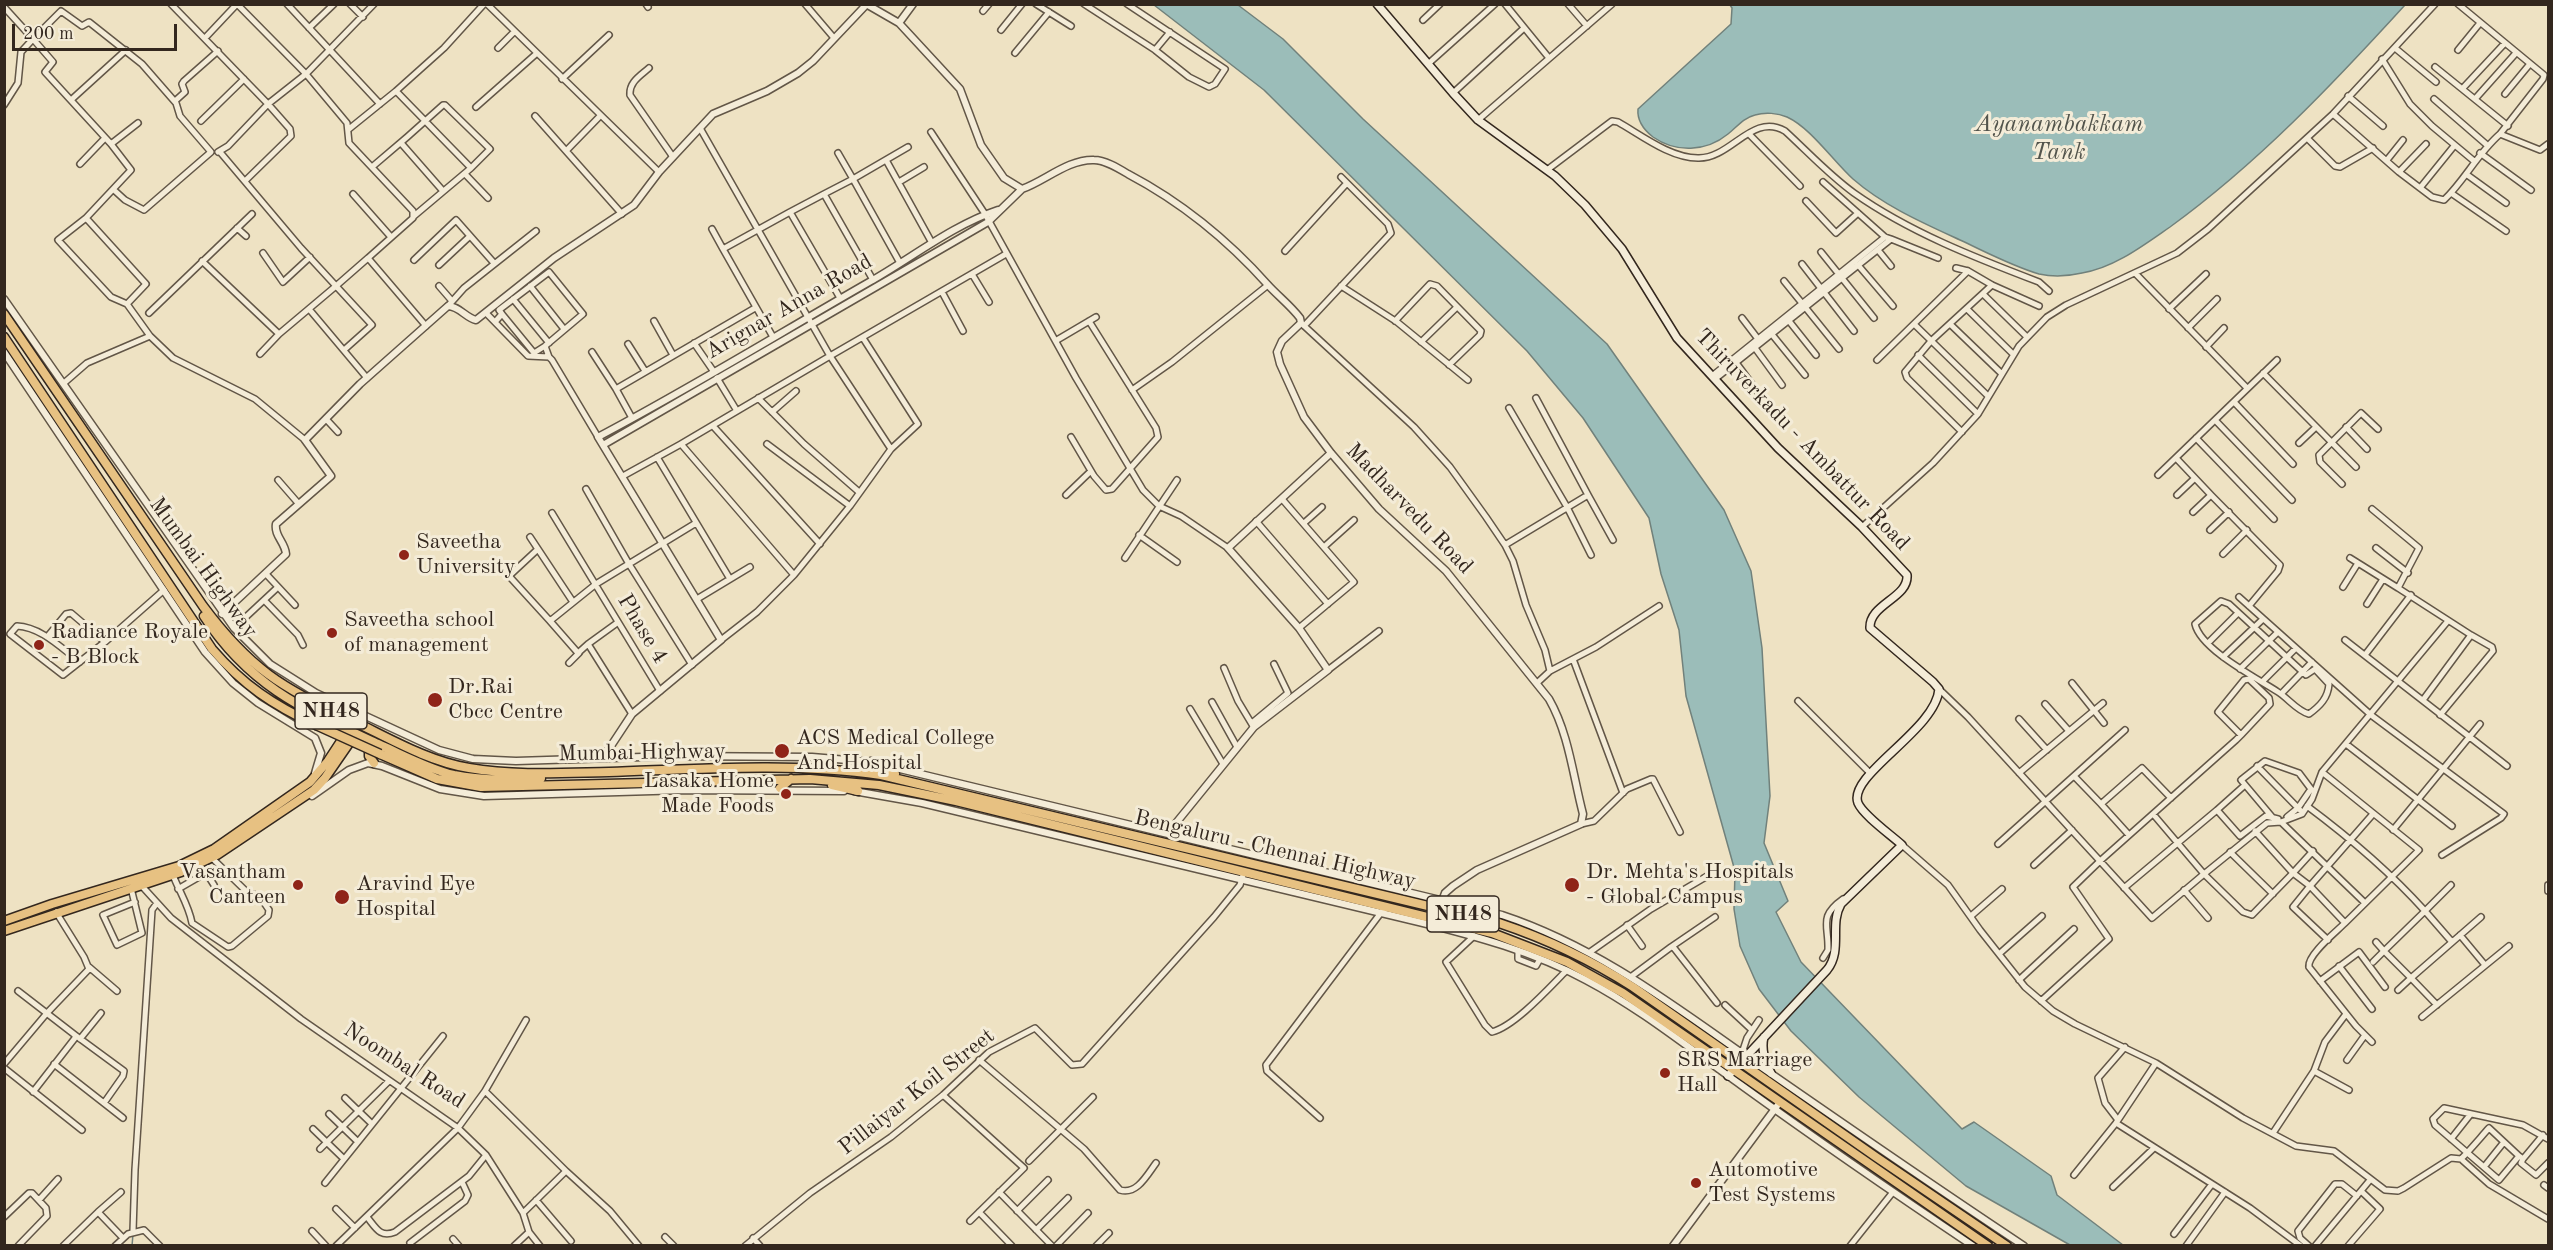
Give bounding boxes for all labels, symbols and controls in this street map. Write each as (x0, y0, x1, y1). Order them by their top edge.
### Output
scale bar (15, 12, 180, 50)
text: 200 m (23, 25, 74, 43)
water label: Ayanambakkam Tank (1975, 111, 2143, 167)
street label: Arignar Anna Road (701, 249, 877, 365)
street label: Thiruverkadu - Ambattur Road (1689, 324, 1915, 556)
street label: Madharvedu Road (1340, 438, 1478, 580)
street label: Mumbai Highway (143, 492, 263, 644)
place label: Saveetha University (416, 529, 516, 580)
marker: Saveetha University (397, 548, 411, 562)
street label: Phase 4 (611, 589, 673, 669)
place label: Saveetha school of management (344, 607, 494, 658)
place label: Radiance Royale - B Block (51, 619, 208, 670)
marker: Saveetha school of management (325, 626, 339, 640)
marker: Radiance Royale - B Block (32, 638, 46, 652)
place label: Dr.Rai Cbcc Centre (448, 674, 563, 726)
marker: Dr.Rai Cbcc Centre (426, 691, 444, 709)
road number: NH48 (295, 693, 367, 729)
place label: ACS Medical College And Hospital (796, 725, 994, 776)
street label: Mumbai Highway (558, 738, 726, 768)
marker: ACS Medical College And Hospital (773, 742, 791, 760)
place label: Lasaka Home Made Foods (644, 768, 774, 819)
marker: Lasaka Home Made Foods (779, 787, 793, 801)
street label: Bengaluru - Chennai Highway (1132, 805, 1418, 895)
place label: Vasantham Canteen (180, 859, 286, 910)
place label: Dr. Mehta's Hospitals - Global Campus (1586, 859, 1794, 910)
place label: Aravind Eye Hospital (356, 871, 475, 922)
marker: Dr. Mehta's Hospitals - Global Campus (1563, 876, 1581, 894)
marker: Vasantham Canteen (291, 878, 305, 892)
marker: Aravind Eye Hospital (333, 888, 351, 906)
road number: NH48 (1427, 896, 1499, 932)
street label: Noombal Road (338, 1017, 470, 1115)
street label: Pillaiyar Koil Street (834, 1023, 1000, 1161)
place label: SRS Marriage Hall (1677, 1047, 1812, 1098)
marker: SRS Marriage Hall (1658, 1066, 1672, 1080)
place label: Automotive Test Systems (1708, 1157, 1835, 1208)
marker: Automotive Test Systems (1689, 1176, 1703, 1190)

